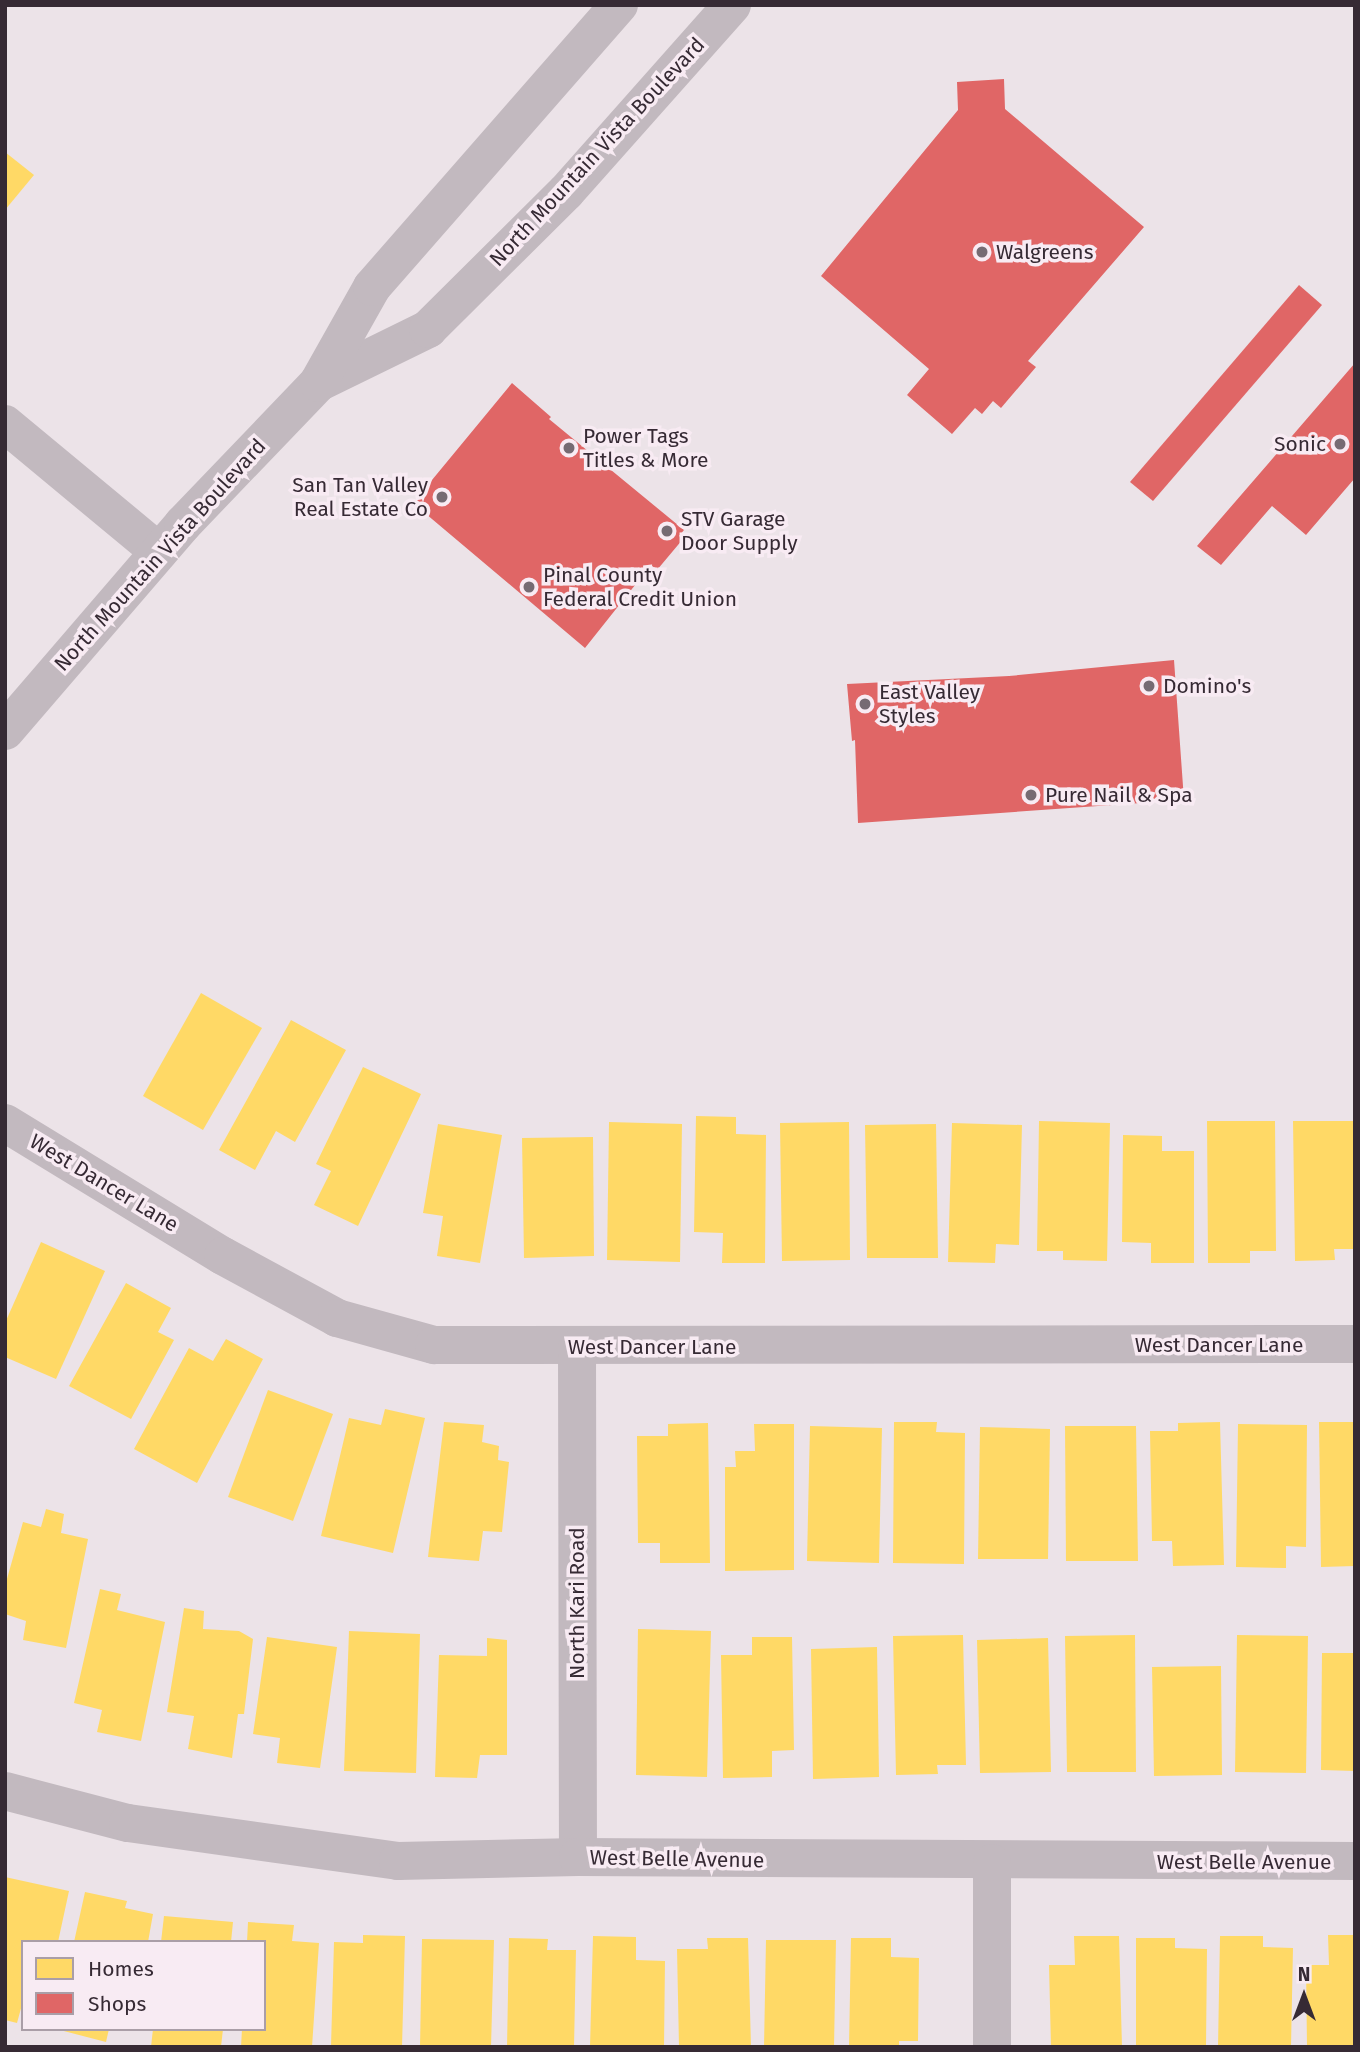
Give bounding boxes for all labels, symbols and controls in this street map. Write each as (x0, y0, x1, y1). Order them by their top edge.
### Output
street label: North Mountain Vista Boulevard (484, 32, 710, 272)
place label: Walgreens (996, 239, 1093, 265)
marker: Walgreens (974, 244, 990, 260)
place label: Power Tags Titles & More (583, 423, 708, 473)
place label: Sonic (1274, 431, 1326, 457)
street label: North Mountain Vista Boulevard (49, 434, 271, 676)
marker: Sonic (1332, 436, 1348, 452)
marker: Power Tags Titles & More (561, 440, 577, 456)
place label: San Tan Valley Real Estate Co (292, 472, 428, 522)
marker: San Tan Valley Real Estate Co (434, 489, 450, 505)
place label: STV Garage Door Supply (681, 506, 798, 556)
marker: STV Garage Door Supply (659, 523, 675, 539)
place label: Pinal County Federal Credit Union (543, 562, 737, 612)
marker: Pinal County Federal Credit Union (521, 579, 537, 595)
place label: Domino's (1163, 673, 1251, 699)
marker: Domino's (1141, 678, 1157, 694)
place label: East Valley Styles (879, 679, 980, 729)
marker: East Valley Styles (857, 696, 873, 712)
place label: Pure Nail & Spa (1045, 782, 1193, 808)
marker: Pure Nail & Spa (1023, 787, 1039, 803)
street label: West Dancer Lane (25, 1129, 183, 1237)
street label: West Dancer Lane (1135, 1332, 1303, 1358)
street label: West Dancer Lane (568, 1334, 736, 1360)
street label: North Kari Road (564, 1527, 590, 1679)
street label: West Belle Avenue (589, 1845, 765, 1873)
street label: West Belle Avenue (1157, 1849, 1331, 1875)
legend (21, 1940, 266, 2031)
text: Homes (88, 1956, 154, 1982)
north arrow (1269, 1961, 1339, 2031)
text: N (1298, 1963, 1310, 1986)
text: Shops (88, 1991, 146, 2017)

